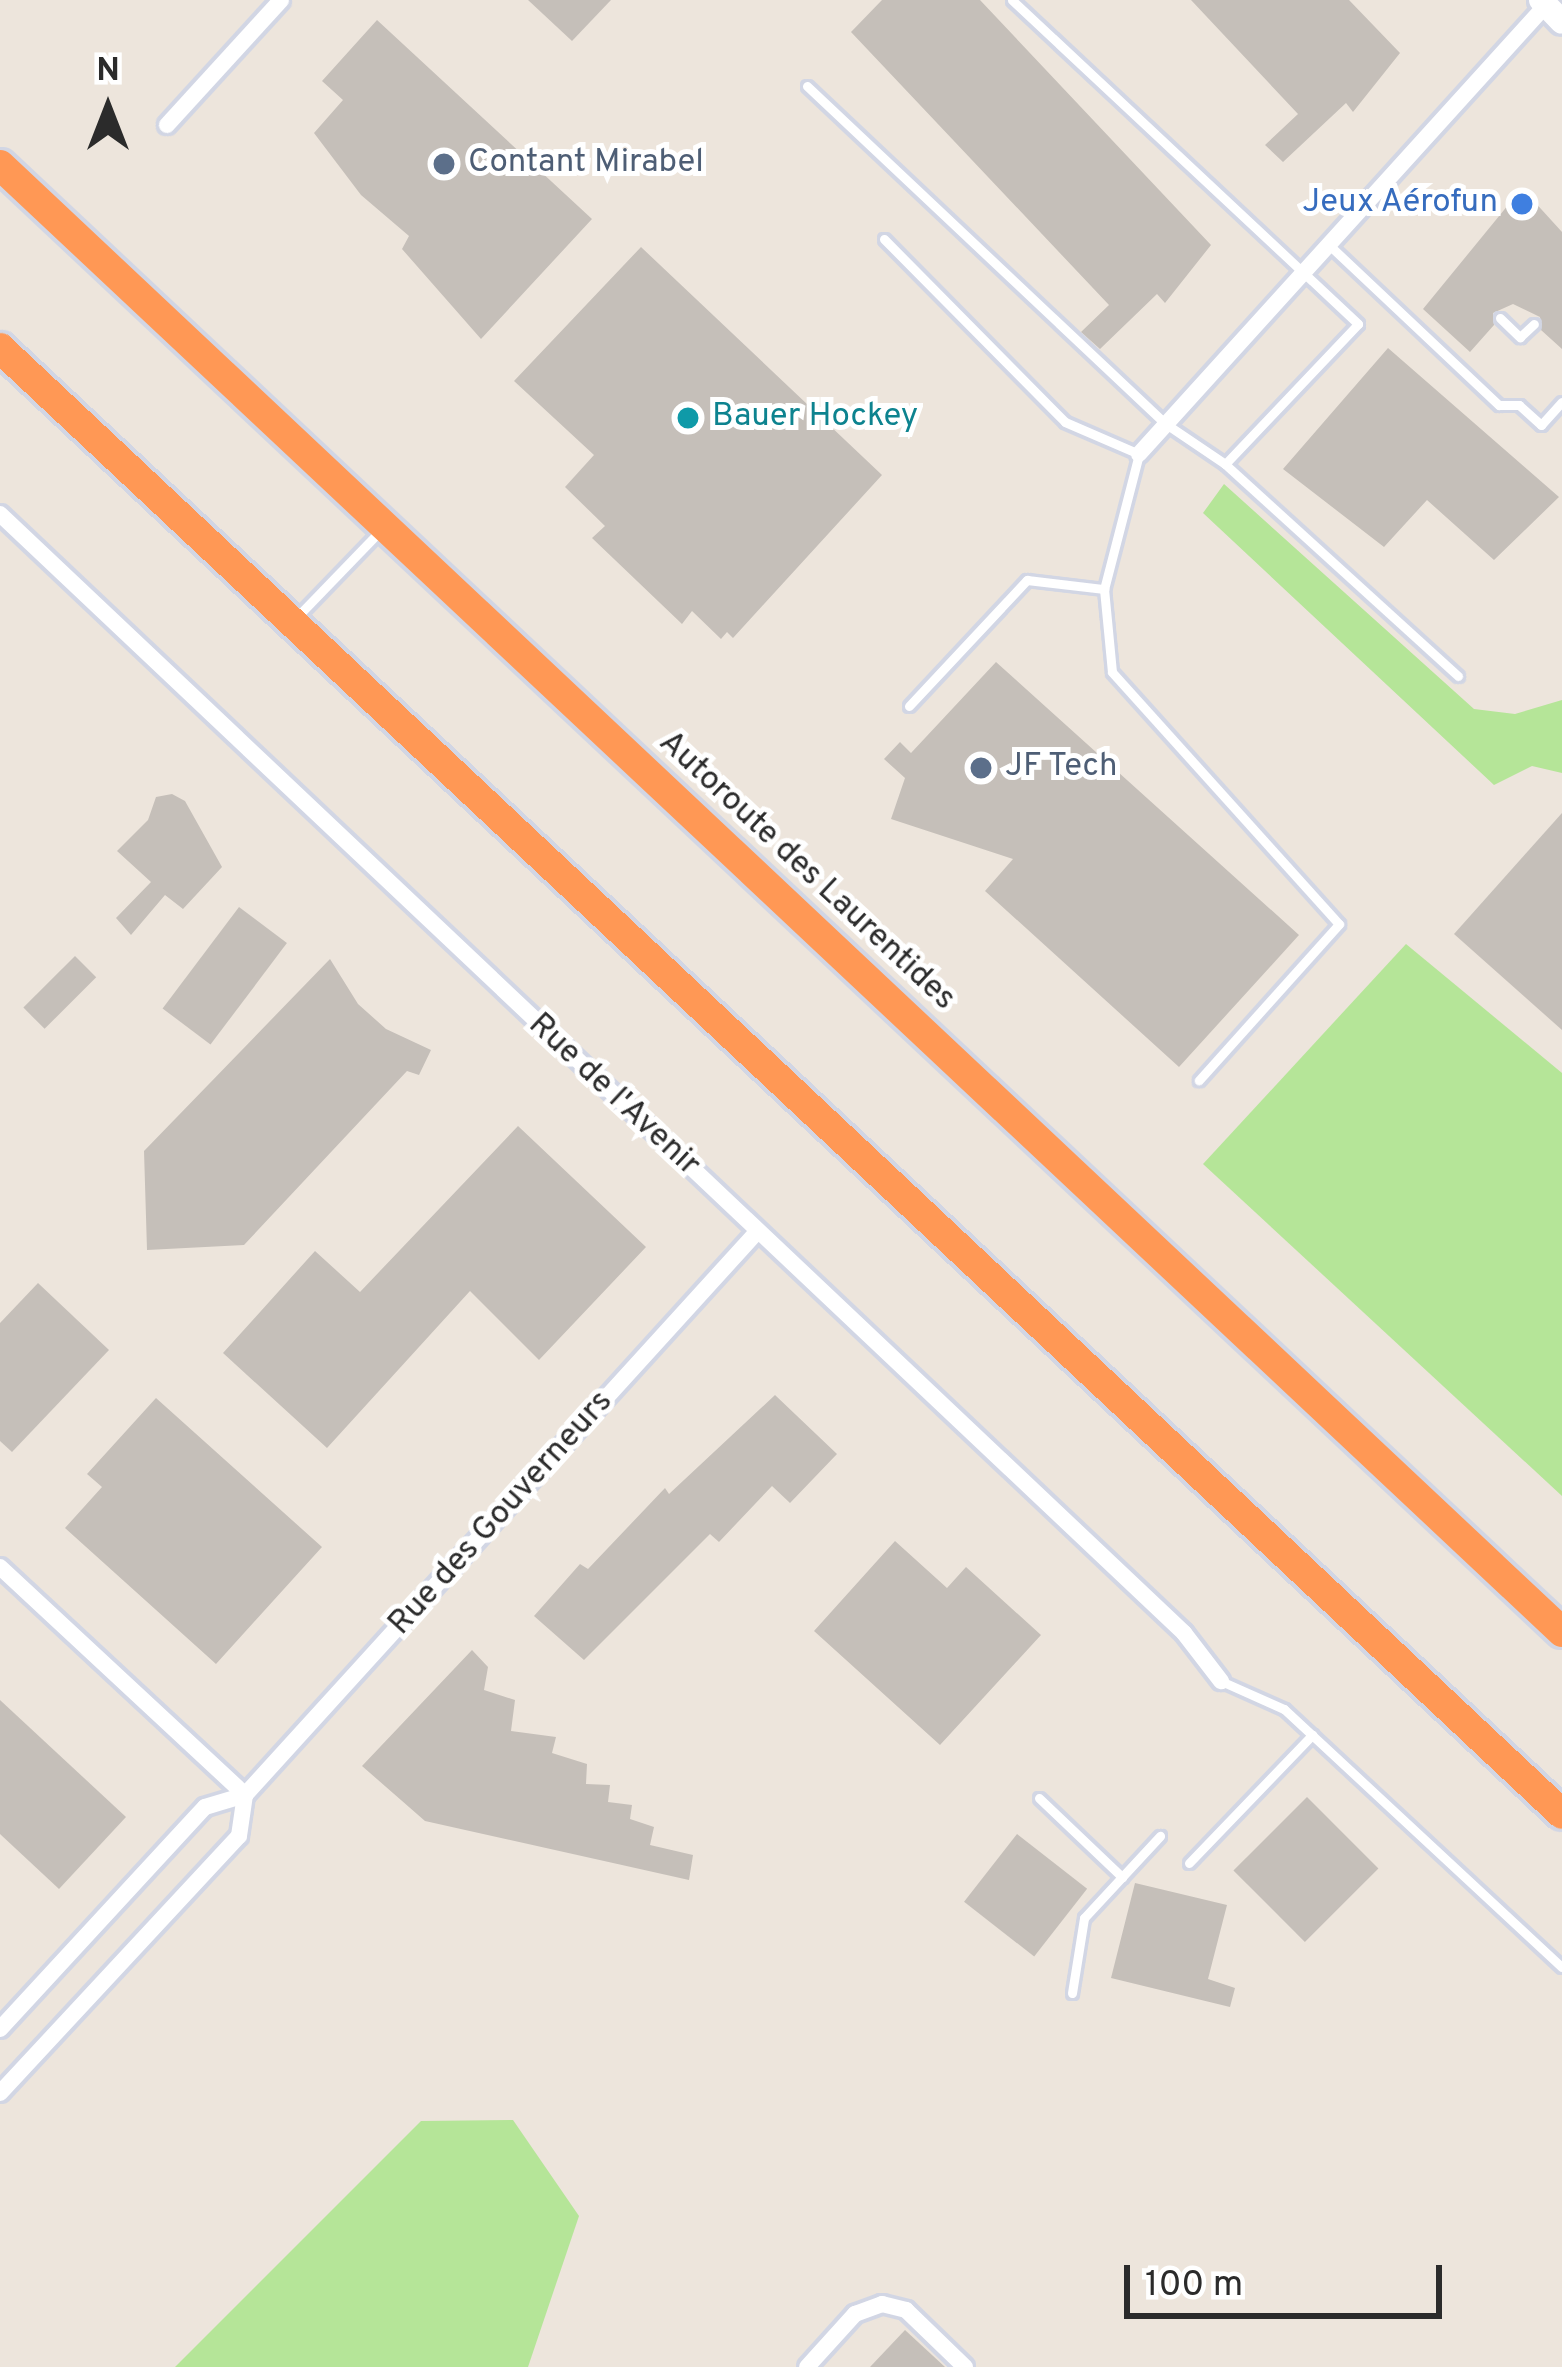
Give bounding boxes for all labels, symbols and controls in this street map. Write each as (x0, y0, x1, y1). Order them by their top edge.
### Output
north arrow (48, 48, 168, 168)
text: N (96, 51, 120, 93)
place label: Contant Mirabel (468, 144, 704, 184)
marker: Contant Mirabel (431, 151, 457, 177)
place label: Jeux Aérofun (1301, 184, 1498, 224)
marker: Jeux Aérofun (1509, 191, 1535, 217)
place label: Bauer Hockey (712, 398, 918, 438)
marker: Bauer Hockey (675, 405, 701, 431)
street label: Autoroute des Laurentides (649, 724, 963, 1020)
place label: JF Tech (1005, 748, 1119, 788)
marker: JF Tech (968, 755, 994, 781)
street label: Rue de l'Avenir (519, 1006, 707, 1186)
street label: Rue des Gouverneurs (382, 1383, 622, 1645)
scale bar (1130, 2241, 1448, 2315)
text: 100 m (1145, 2263, 1243, 2309)

